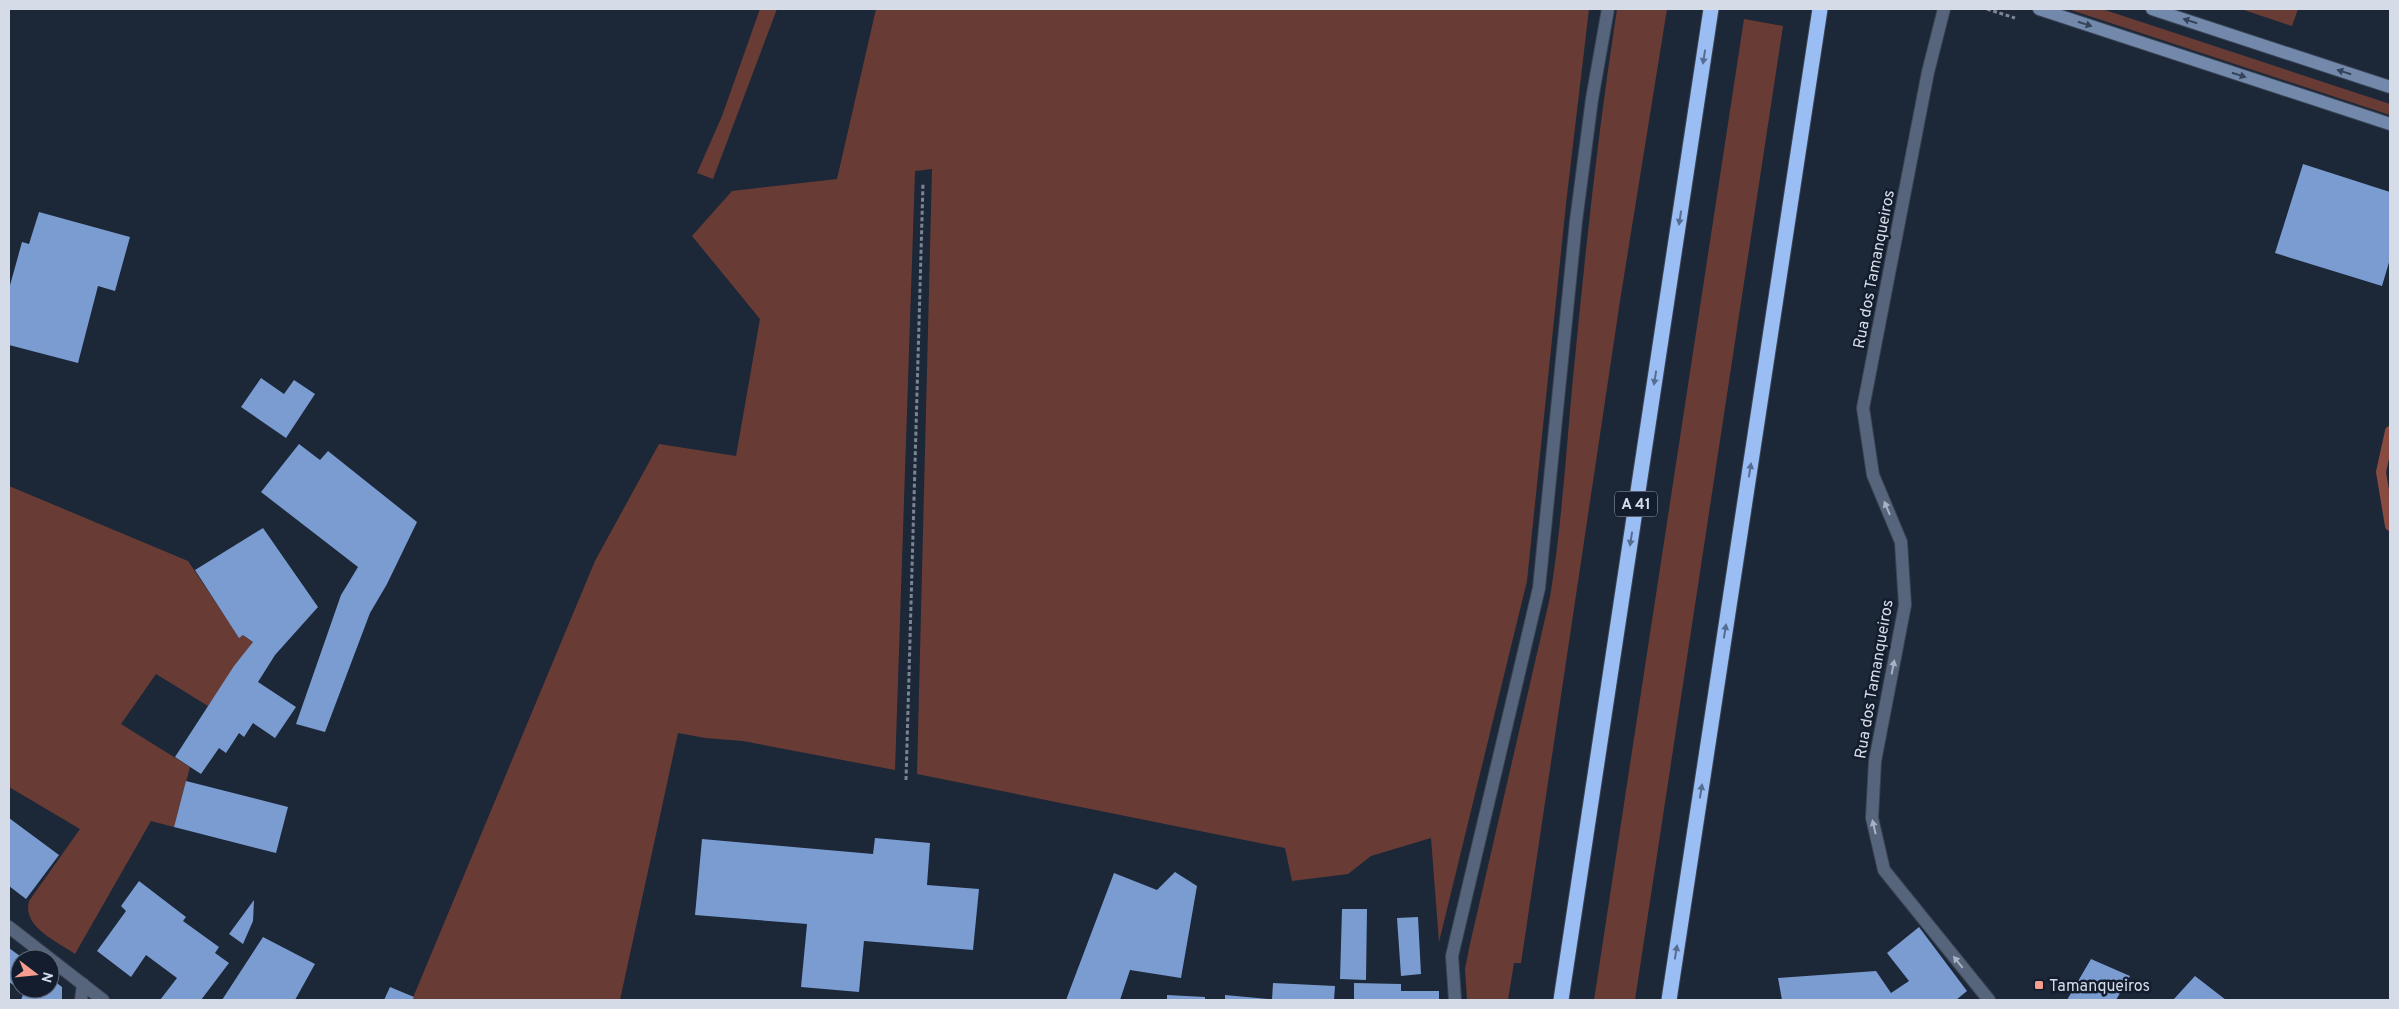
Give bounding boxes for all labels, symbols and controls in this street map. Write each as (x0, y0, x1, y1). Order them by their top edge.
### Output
one-way arrow (2182, 17, 2197, 24)
one-way arrow (2078, 20, 2093, 28)
one-way arrow (1700, 49, 1708, 65)
one-way arrow (2336, 68, 2351, 76)
one-way arrow (2232, 71, 2247, 79)
street label: Rua dos Tamanqueiros (1850, 188, 1900, 350)
one-way arrow (1675, 210, 1683, 226)
one-way arrow (1651, 371, 1659, 387)
one-way arrow (1746, 462, 1754, 478)
road number: A 41 (1615, 492, 1657, 516)
one-way arrow (1882, 501, 1890, 515)
one-way arrow (1627, 531, 1635, 547)
street label: Rua dos Tamanqueiros (1851, 598, 1899, 760)
one-way arrow (1722, 622, 1730, 638)
one-way arrow (1890, 658, 1898, 674)
one-way arrow (1697, 783, 1705, 799)
one-way arrow (1870, 820, 1878, 835)
one-way arrow (1673, 944, 1681, 960)
north arrow (10, 949, 60, 999)
one-way arrow (1953, 956, 1964, 969)
text: N (36, 970, 56, 984)
place label: Tamanqueiros (2049, 977, 2150, 997)
marker: Tamanqueiros (2033, 979, 2045, 991)

